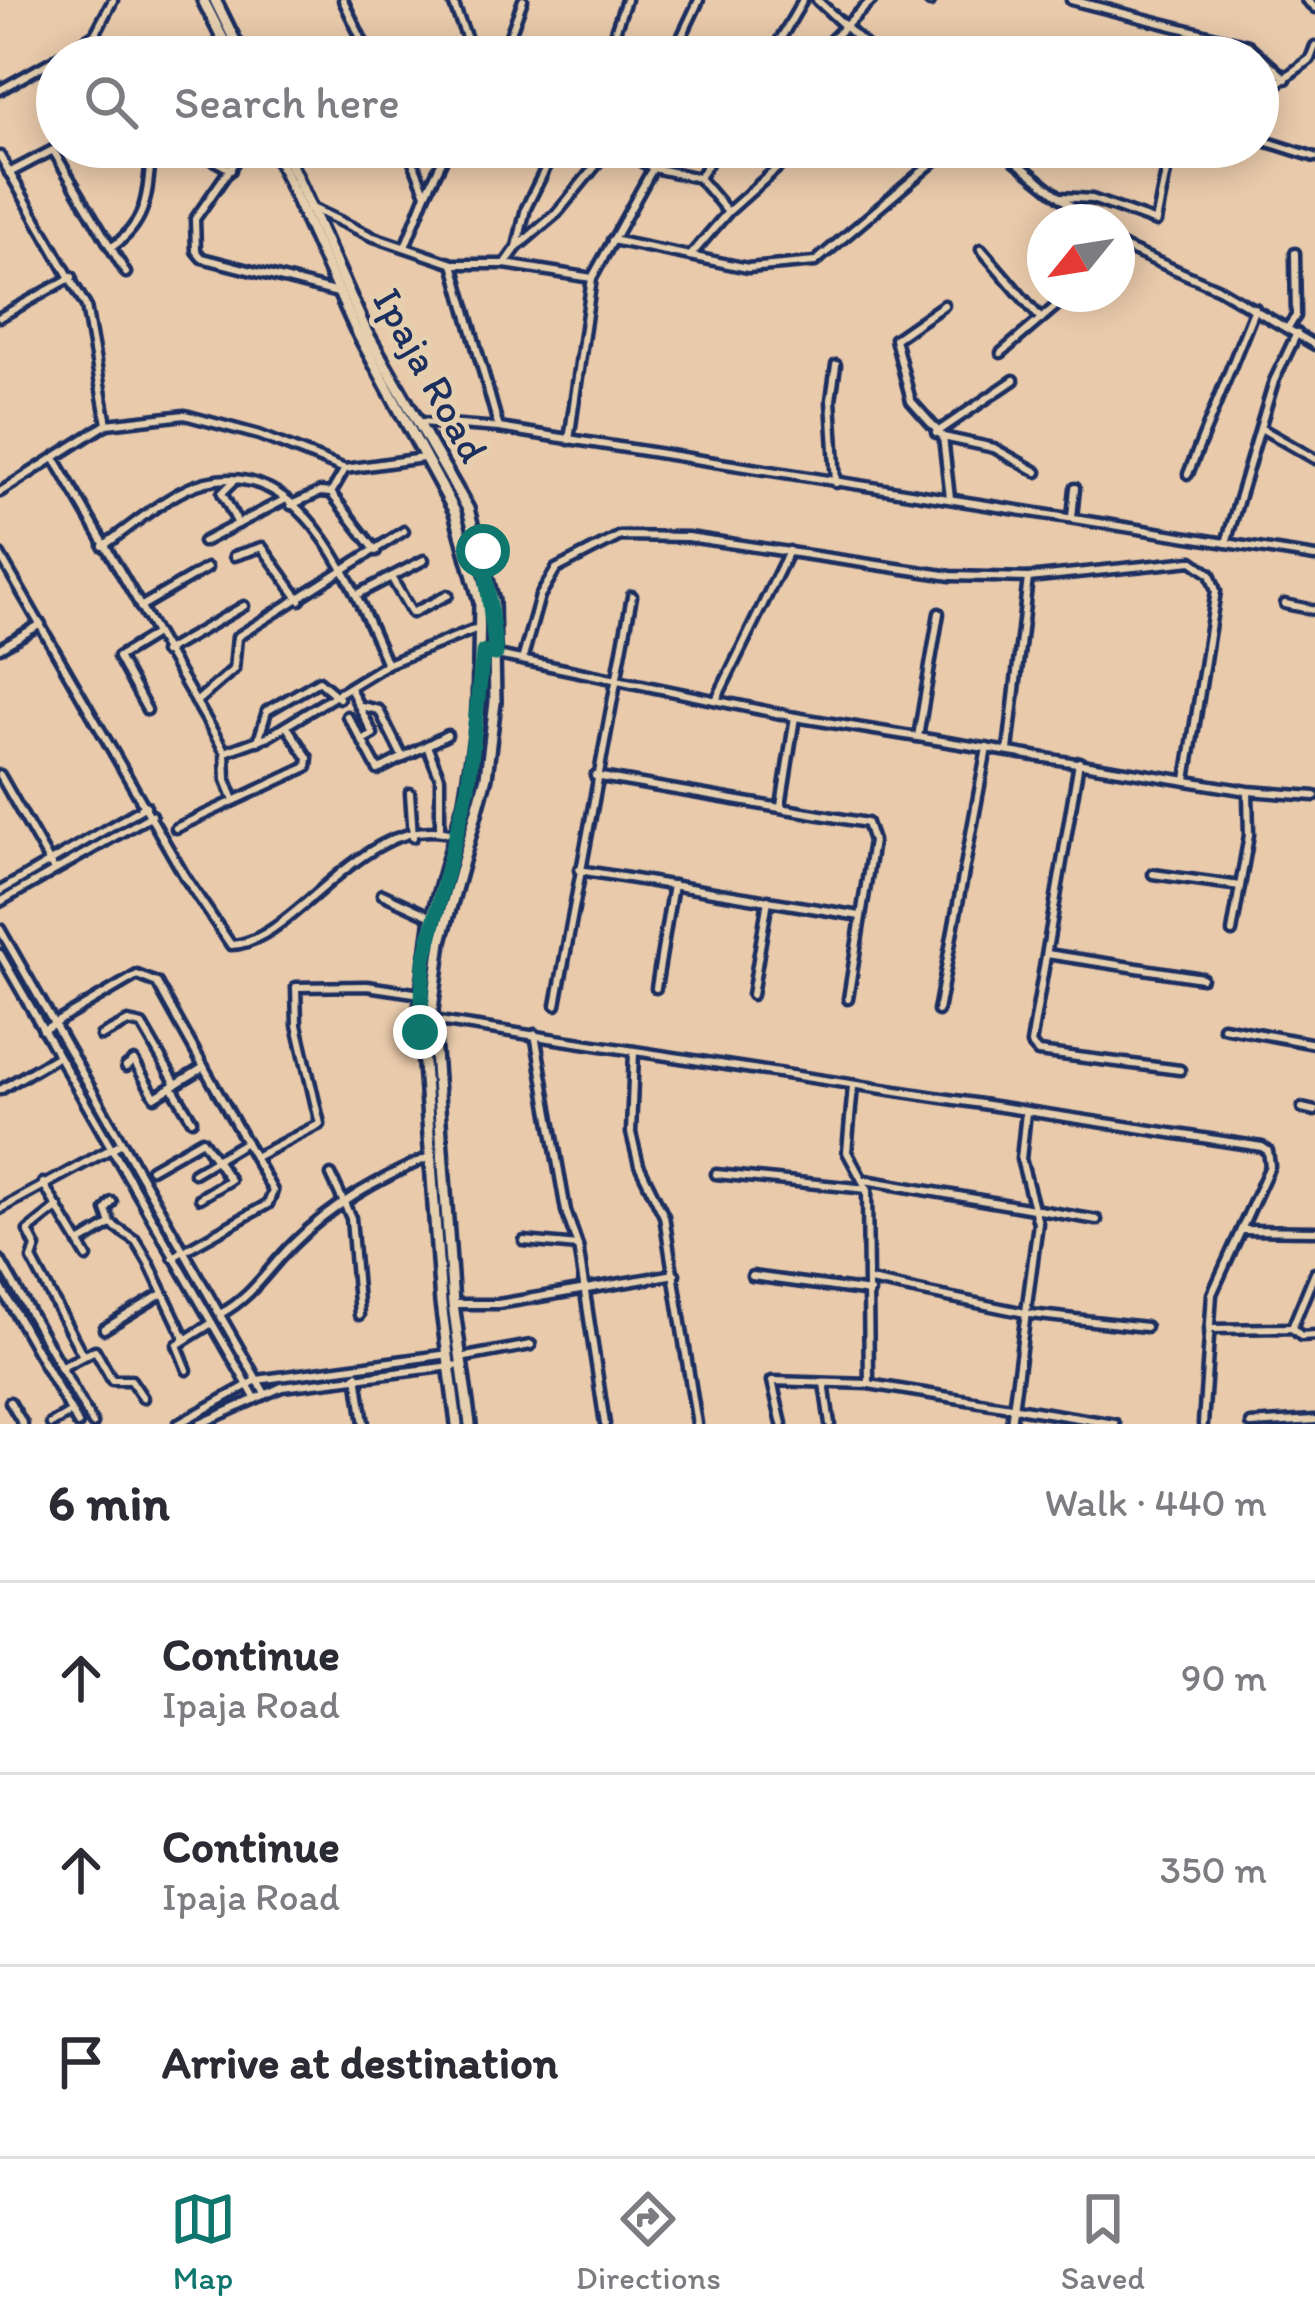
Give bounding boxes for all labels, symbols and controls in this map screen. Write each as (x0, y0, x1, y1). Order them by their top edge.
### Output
search box (36, 36, 1279, 168)
icon: search (78, 69, 144, 135)
text: Search here (174, 75, 400, 129)
north arrow (1027, 204, 1135, 312)
street label: Ipaja Road (362, 279, 500, 471)
route start (456, 524, 510, 578)
route end (393, 1005, 447, 1059)
text: 6 min (48, 1472, 170, 1533)
text: Walk · 440 m (1044, 1479, 1267, 1526)
text: Continue (162, 1627, 340, 1681)
icon: ahead (48, 1645, 114, 1711)
text: 90 m (1181, 1654, 1267, 1701)
text: Ipaja Road (162, 1681, 340, 1728)
text: Continue (162, 1819, 340, 1873)
icon: ahead (48, 1837, 114, 1903)
text: 350 m (1160, 1846, 1267, 1893)
text: Ipaja Road (162, 1873, 340, 1920)
icon: arrive (48, 2029, 114, 2095)
text: Arrive at destination (162, 2035, 558, 2089)
tab: Map (170, 2186, 236, 2297)
tab: Directions (576, 2186, 721, 2297)
tab: Saved (1061, 2186, 1145, 2297)

